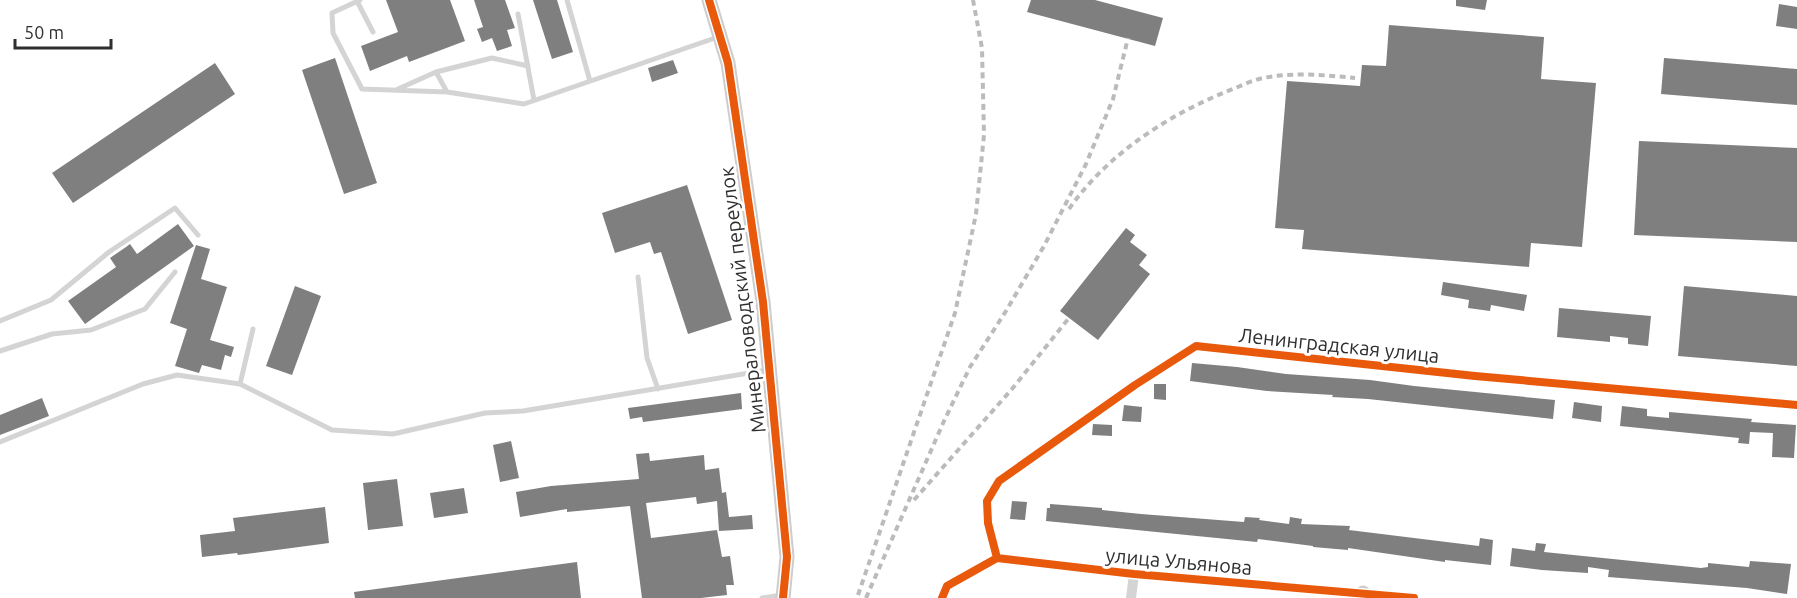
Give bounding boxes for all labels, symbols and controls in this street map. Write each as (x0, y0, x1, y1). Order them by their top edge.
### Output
scale bar (15, 12, 111, 50)
text: 50 m (24, 22, 64, 42)
street label: Минераловодский переулок (714, 166, 770, 434)
street label: Ленинградская улица (1237, 323, 1441, 367)
street label: улица Ульянова (1105, 543, 1253, 579)

